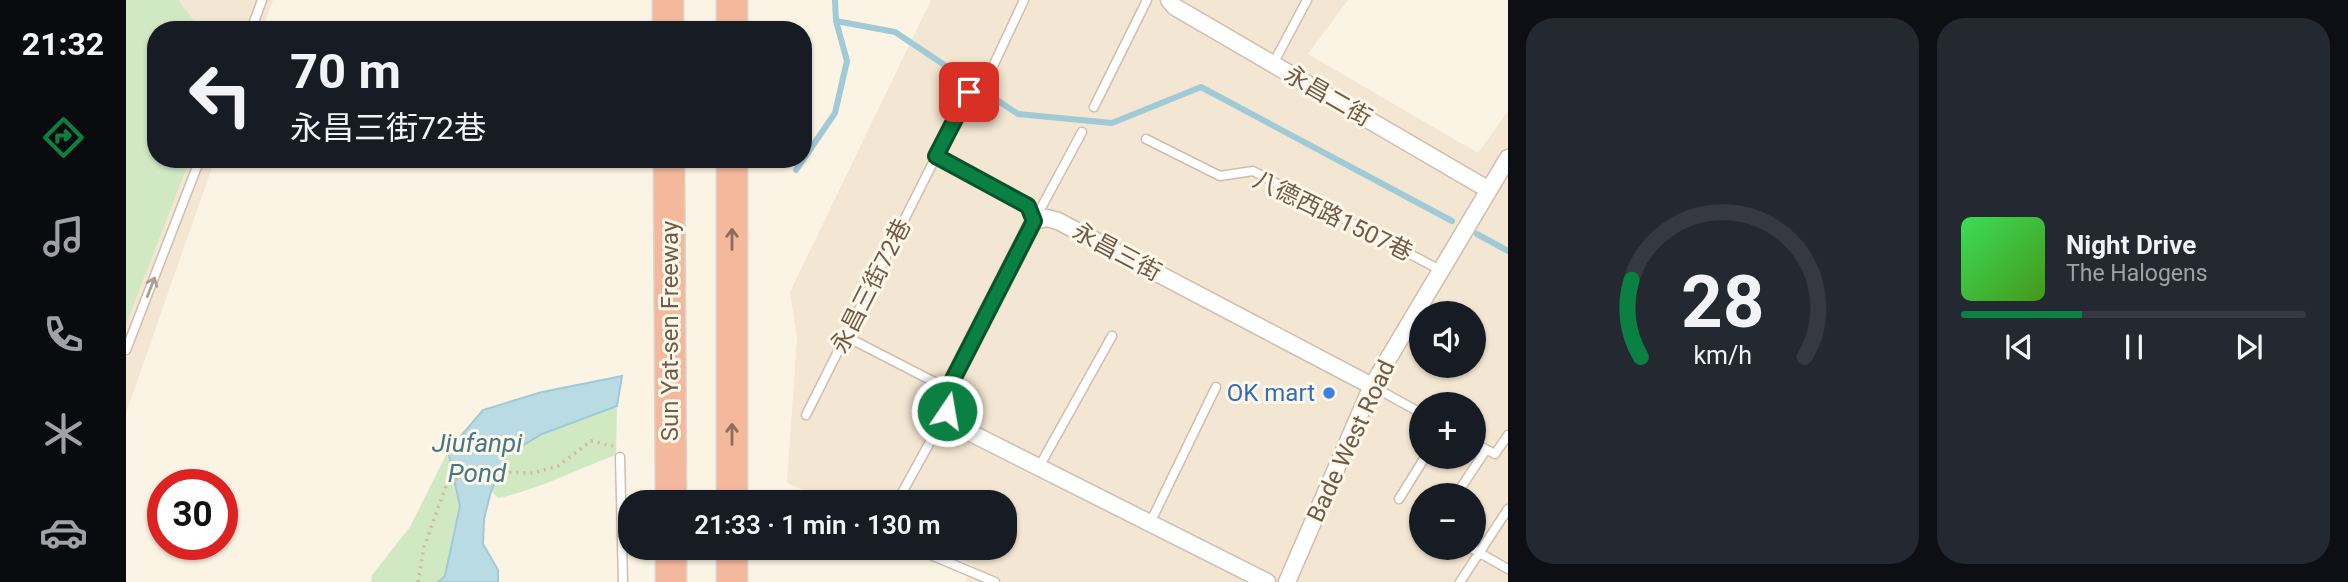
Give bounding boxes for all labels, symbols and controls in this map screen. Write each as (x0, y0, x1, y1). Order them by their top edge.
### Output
text: 21:32 (22, 25, 104, 63)
text: 70 m (290, 43, 401, 100)
icon: left (175, 49, 266, 140)
street label: 永昌二街 (1279, 60, 1377, 132)
pin (939, 62, 999, 122)
icon: arrive (950, 73, 988, 111)
text: 永昌三街72巷 (290, 109, 486, 147)
icon: directions (39, 113, 88, 162)
street label: 八德西路1507巷 (1249, 165, 1417, 267)
icon: music (39, 212, 88, 261)
street label: 永昌三街72巷 (825, 214, 917, 358)
street label: 永昌三街 (1068, 217, 1166, 287)
street label: Sun Yat-sen Freeway (656, 220, 684, 441)
one-way arrow (725, 228, 739, 251)
text: Night Drive (2066, 230, 2196, 260)
text: 28 (1681, 259, 1764, 345)
text: The Halogens (2066, 260, 2208, 287)
one-way arrow (145, 276, 158, 298)
map controls (1409, 301, 1486, 560)
button: sound (1409, 301, 1486, 378)
icon: phone (39, 310, 88, 359)
icon: previous (2000, 328, 2038, 366)
icon: pause (2115, 328, 2153, 366)
icon: next (2230, 328, 2268, 366)
text: km/h (1693, 341, 1752, 370)
street label: Bade West Road (1301, 356, 1401, 526)
position arrow (910, 374, 984, 448)
place label: OK mart (1227, 379, 1315, 407)
marker: OK mart (1321, 385, 1337, 401)
button: + (1409, 392, 1486, 469)
icon: climate (39, 409, 88, 458)
one-way arrow (725, 423, 739, 446)
water label: Jiufanpi Pond (432, 428, 523, 488)
speed limit sign: 30 (147, 469, 238, 560)
button: − (1409, 483, 1486, 560)
icon: car (39, 508, 88, 557)
text: 21:33 · 1 min · 130 m (694, 510, 941, 540)

